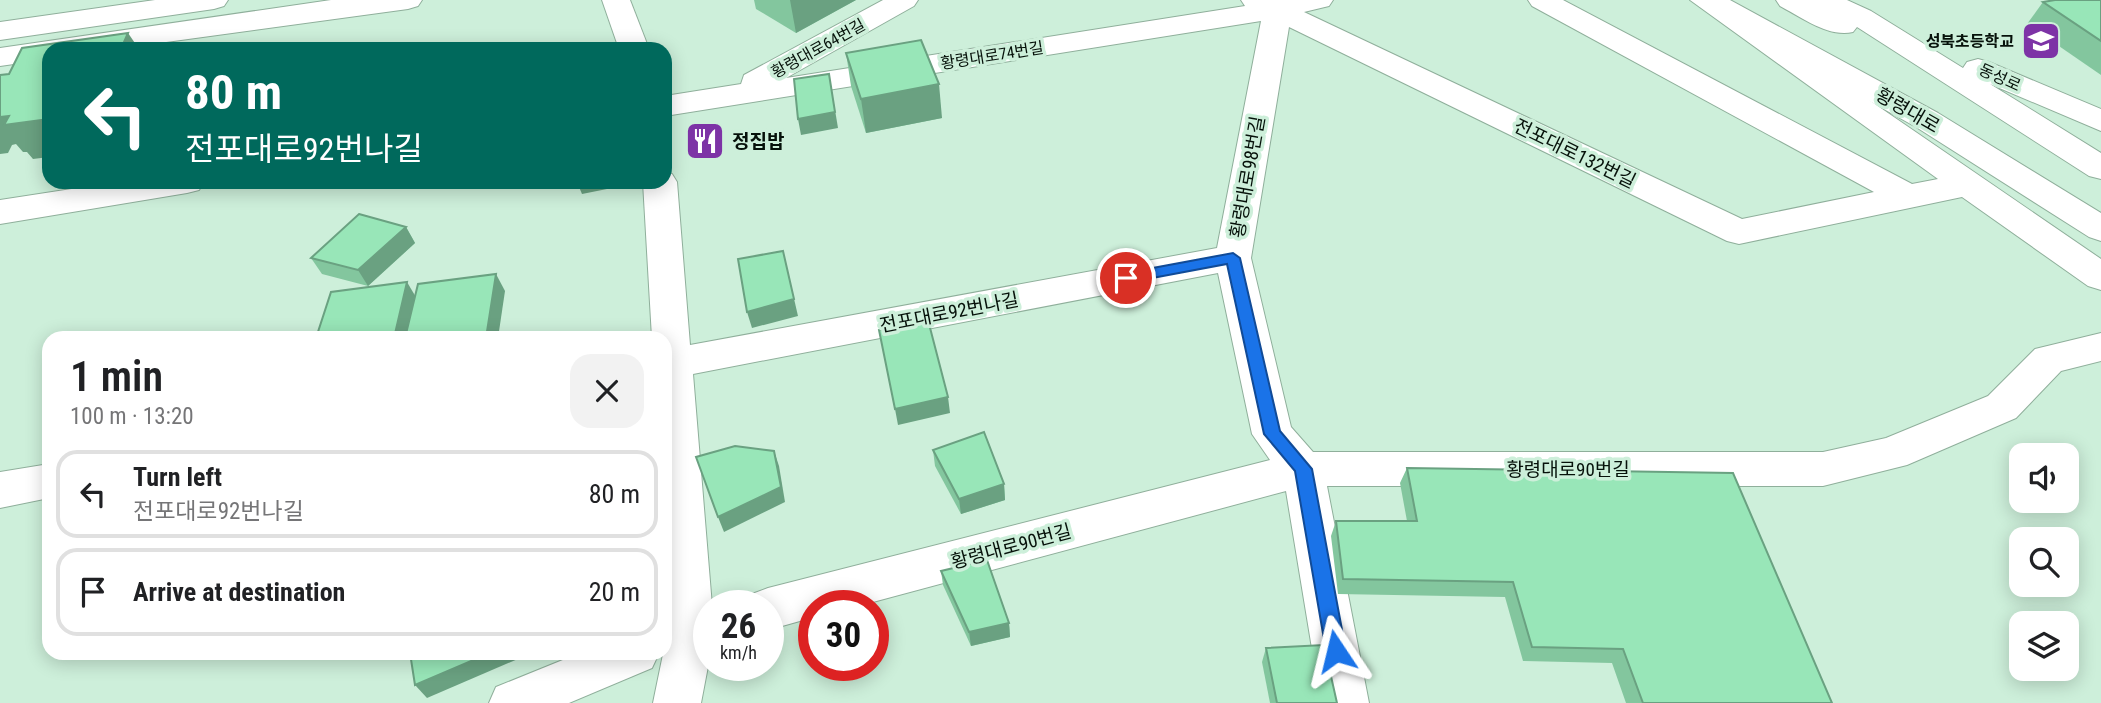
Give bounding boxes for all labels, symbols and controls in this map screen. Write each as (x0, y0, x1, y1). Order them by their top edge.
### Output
street label: 황령대로64번길 (768, 15, 868, 82)
school or university icon: 성북초등학교 (2020, 20, 2062, 62)
place label: 성북초등학교 (1926, 32, 2014, 51)
street label: 황령대로74번길 (939, 38, 1045, 73)
street label: 동성로 (1976, 60, 2024, 95)
text: 80 m (185, 64, 282, 121)
icon: left (70, 70, 161, 161)
street label: 황령대로 (1872, 83, 1944, 138)
street label: 황령대로98번길 (1225, 114, 1270, 240)
street label: 전포대로132번길 (1510, 114, 1640, 193)
restaurant icon: 정집밥 (684, 120, 726, 162)
text: 전포대로92번나길 (185, 130, 423, 168)
place label: 정집밥 (732, 130, 784, 153)
pin (1096, 248, 1156, 308)
icon: arrive (1107, 259, 1145, 297)
street label: 전포대로92번나길 (878, 288, 1021, 337)
text: 1 min (70, 352, 163, 401)
button: close (570, 354, 644, 428)
text: 100 m · 13:20 (70, 403, 194, 430)
map controls (2009, 443, 2079, 681)
button: sound (2009, 443, 2079, 513)
street label: 황령대로90번길 (1506, 458, 1630, 481)
text: Turn left (133, 462, 222, 492)
icon: left (74, 475, 112, 513)
text: 80 m (589, 479, 640, 509)
text: 전포대로92번나길 (133, 498, 304, 525)
street label: 황령대로90번길 (948, 519, 1074, 574)
button: search (2009, 527, 2079, 597)
icon: arrive (74, 573, 112, 611)
text: Arrive at destination (133, 577, 345, 607)
text: 20 m (589, 577, 640, 607)
speed limit sign: 30 (798, 590, 889, 681)
text: 26 (721, 606, 756, 647)
button: layers (2009, 611, 2079, 681)
position arrow (1299, 614, 1373, 688)
text: km/h (720, 642, 757, 663)

